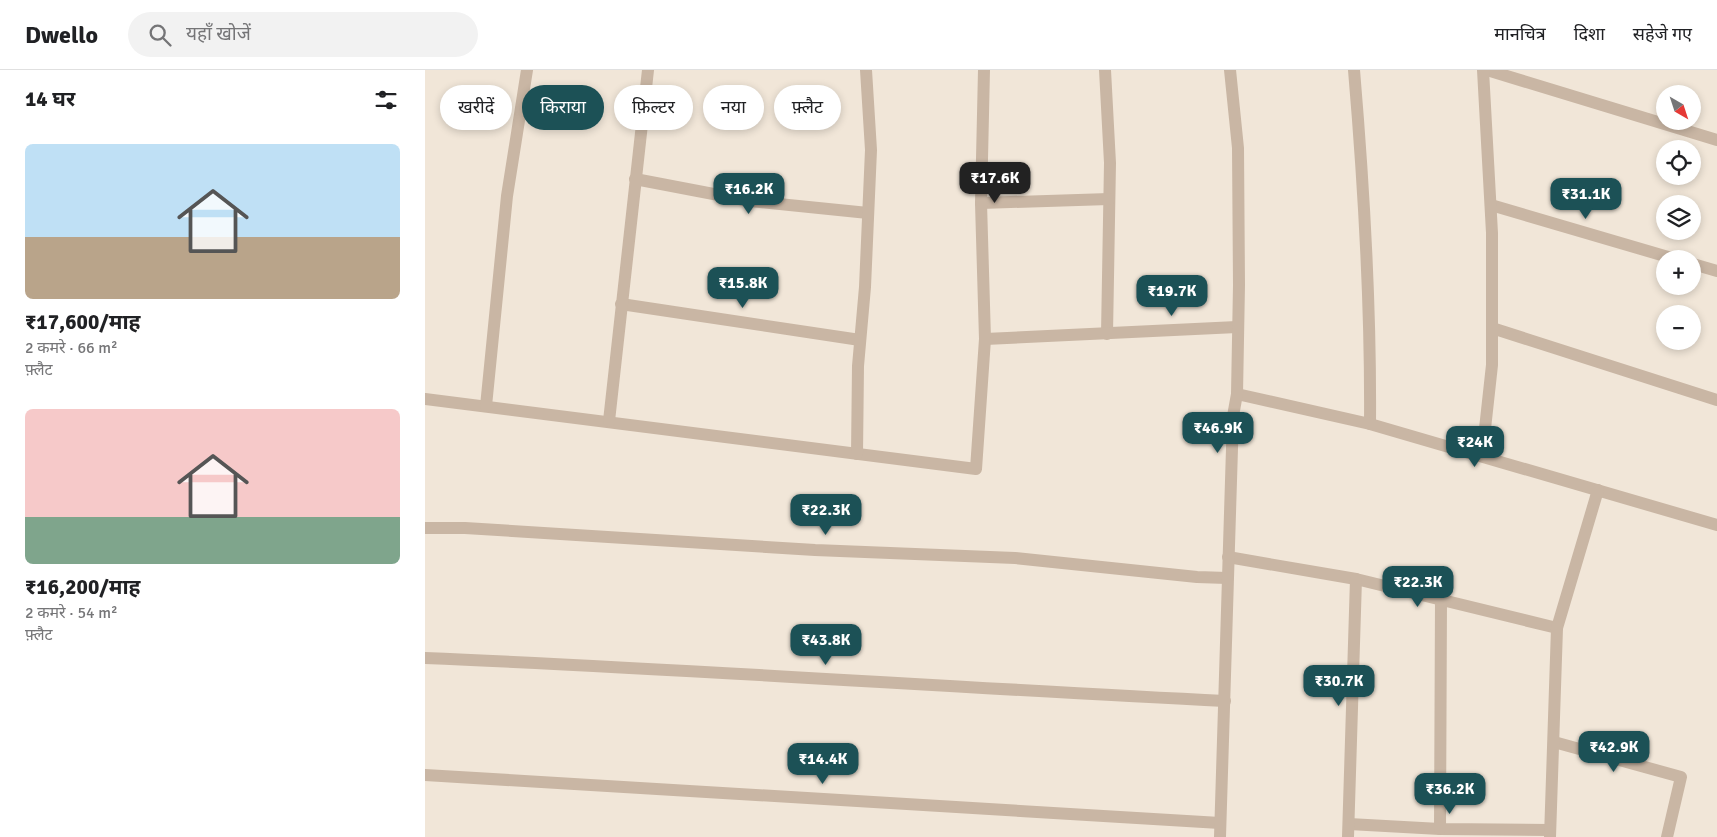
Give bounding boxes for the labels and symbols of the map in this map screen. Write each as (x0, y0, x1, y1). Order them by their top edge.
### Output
north arrow (1656, 85, 1701, 130)
pin: ₹17.6K (954, 162, 1036, 204)
pin: ₹16.2K (708, 172, 790, 215)
pin: ₹31.1K (1545, 178, 1627, 220)
pin: ₹15.8K (702, 266, 784, 309)
pin: ₹19.7K (1131, 274, 1213, 317)
pin: ₹46.9K (1177, 412, 1259, 454)
pin: ₹24K (1445, 426, 1505, 468)
pin: ₹22.3K (785, 494, 867, 536)
pin: ₹22.3K (1377, 566, 1459, 608)
pin: ₹43.8K (785, 624, 867, 666)
pin: ₹30.7K (1298, 664, 1380, 707)
pin: ₹42.9K (1573, 730, 1655, 773)
pin: ₹14.4K (782, 742, 864, 785)
pin: ₹36.2K (1409, 772, 1491, 815)

